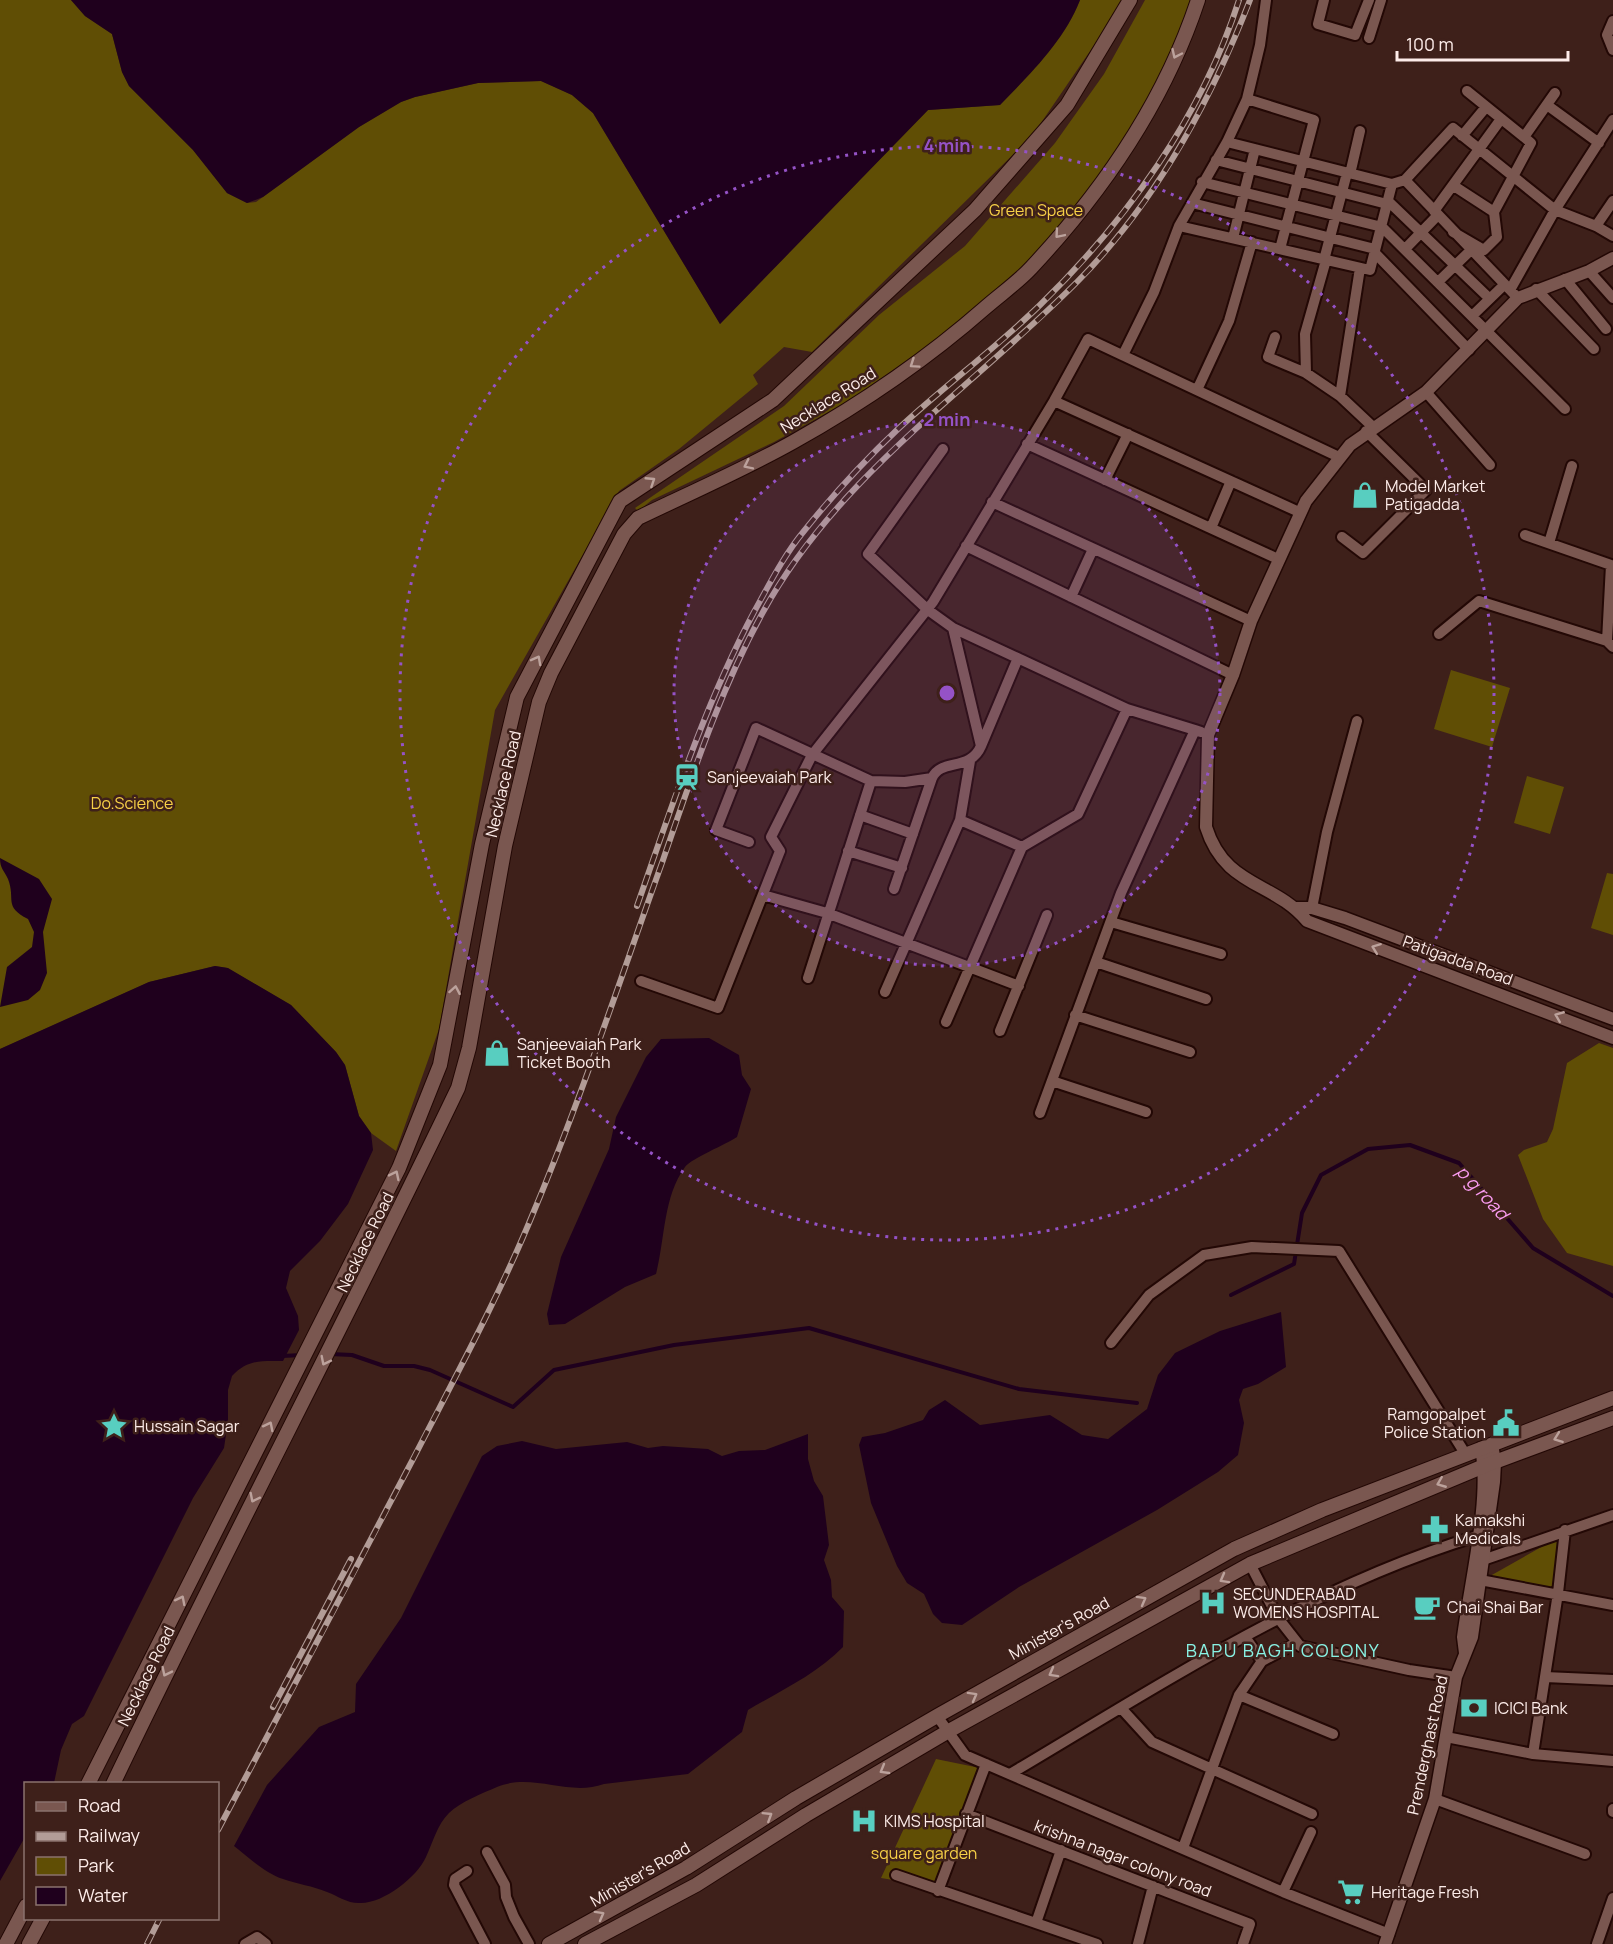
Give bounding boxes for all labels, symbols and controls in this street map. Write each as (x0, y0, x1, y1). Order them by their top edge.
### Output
scale bar (1397, 24, 1568, 62)
text: 100 m (1406, 32, 1454, 56)
one-way arrow (1171, 48, 1183, 59)
text: 4 min (923, 133, 971, 157)
park label: Green Space (989, 199, 1083, 221)
one-way arrow (1055, 227, 1066, 238)
one-way arrow (910, 356, 920, 368)
street label: Necklace Road (776, 362, 880, 438)
text: 2 min (924, 407, 970, 431)
one-way arrow (743, 458, 754, 469)
place label: Model Market Patigadda (1385, 475, 1485, 515)
one-way arrow (644, 477, 655, 488)
shop icon: Model Market Patigadda (1350, 480, 1380, 510)
one-way arrow (529, 655, 541, 666)
centre of rings (937, 683, 957, 703)
street label: Necklace Road (480, 729, 526, 839)
station icon: Sanjeevaiah Park (672, 762, 702, 792)
place label: Sanjeevaiah Park (707, 766, 832, 788)
park label: Do.Science (91, 792, 173, 814)
street label: Patigadda Road (1400, 930, 1516, 990)
one-way arrow (1371, 943, 1382, 955)
one-way arrow (448, 985, 461, 995)
one-way arrow (1554, 1011, 1565, 1023)
place label: Sanjeevaiah Park Ticket Booth (517, 1033, 642, 1073)
shop icon: Sanjeevaiah Park Ticket Booth (482, 1038, 512, 1068)
water label: p g road (1452, 1160, 1516, 1226)
one-way arrow (388, 1170, 399, 1181)
street label: Necklace Road (331, 1188, 399, 1296)
one-way arrow (320, 1355, 332, 1366)
place label: Ramgopalpet Police Station (1384, 1403, 1486, 1443)
public building icon: Ramgopalpet Police Station (1491, 1408, 1521, 1438)
place icon: Hussain Sagar (99, 1411, 129, 1441)
place label: Hussain Sagar (134, 1415, 240, 1437)
one-way arrow (262, 1422, 273, 1433)
one-way arrow (1553, 1431, 1564, 1444)
one-way arrow (1436, 1476, 1447, 1488)
one-way arrow (250, 1492, 262, 1503)
place label: Kamakshi Medicals (1455, 1509, 1525, 1549)
pharmacy icon: Kamakshi Medicals (1420, 1514, 1450, 1544)
one-way arrow (1220, 1572, 1230, 1583)
place label: SECUNDERABAD WOMENS HOSPITAL (1233, 1583, 1379, 1623)
hospital icon: SECUNDERABAD WOMENS HOSPITAL (1198, 1588, 1228, 1618)
street label: Minister's Road (1005, 1591, 1113, 1665)
cafe icon: Chai Shai Bar (1412, 1592, 1442, 1622)
one-way arrow (174, 1596, 185, 1607)
one-way arrow (1136, 1596, 1147, 1608)
place label: Chai Shai Bar (1447, 1596, 1544, 1618)
street label: Necklace Road (112, 1622, 180, 1730)
district label: BAPU BAGH COLONY (1186, 1638, 1380, 1662)
one-way arrow (162, 1666, 174, 1677)
one-way arrow (1049, 1666, 1059, 1677)
street label: Prenderghast Road (1401, 1673, 1453, 1817)
one-way arrow (966, 1692, 977, 1703)
bank icon: ICICI Bank (1459, 1693, 1489, 1723)
place label: ICICI Bank (1494, 1697, 1569, 1719)
one-way arrow (880, 1763, 890, 1774)
legend (24, 1782, 219, 1920)
text: Road (78, 1793, 121, 1817)
hospital icon: KIMS Hospital (849, 1806, 879, 1836)
place label: KIMS Hospital (884, 1810, 985, 1832)
one-way arrow (762, 1811, 772, 1823)
street label: krishna nagar colony road (1031, 1814, 1215, 1902)
text: Railway (78, 1823, 140, 1847)
street label: Minister's Road (586, 1837, 694, 1911)
park label: square garden (871, 1842, 977, 1864)
text: Park (78, 1853, 115, 1877)
supermarket icon: Heritage Fresh (1336, 1877, 1366, 1907)
place label: Heritage Fresh (1371, 1881, 1479, 1903)
text: Water (78, 1883, 128, 1907)
one-way arrow (594, 1911, 605, 1923)

